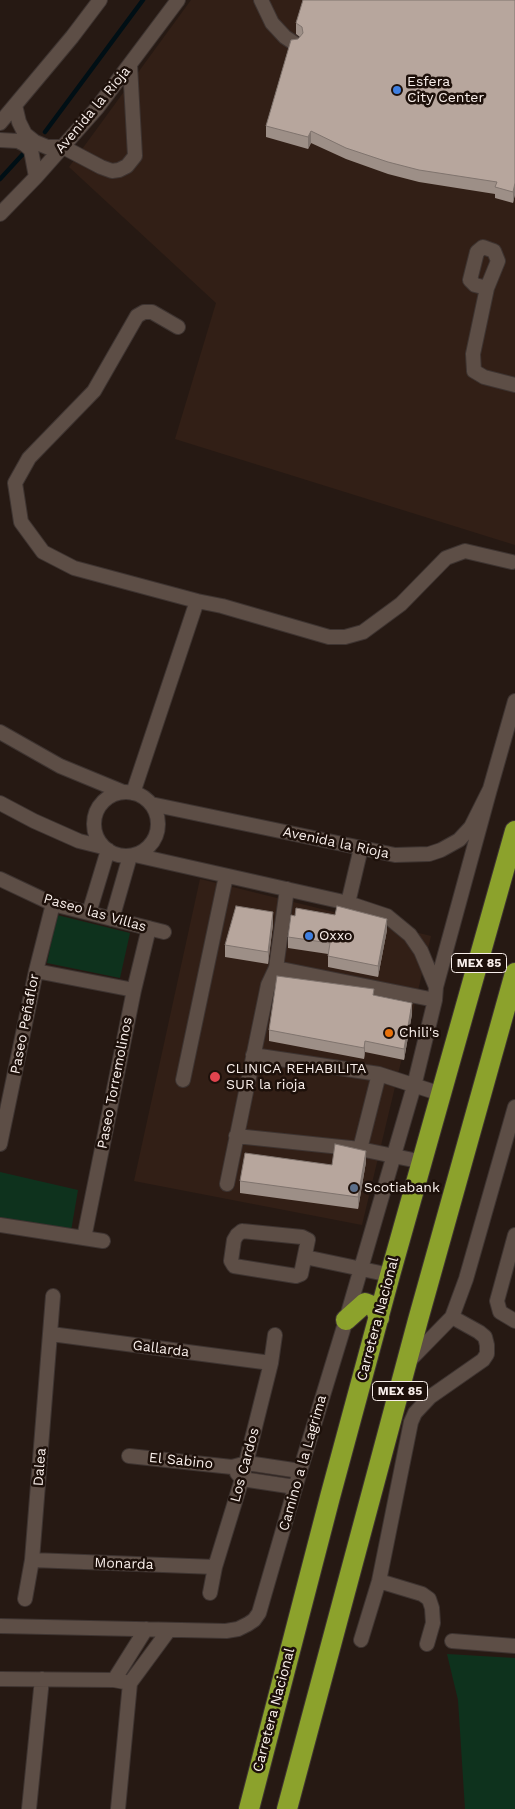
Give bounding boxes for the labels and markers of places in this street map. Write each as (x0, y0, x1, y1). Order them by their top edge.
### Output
place label: Esfera City Center (407, 74, 484, 106)
marker: Esfera City Center (391, 84, 403, 96)
place label: Oxxo (319, 928, 352, 944)
marker: Oxxo (303, 930, 315, 942)
place label: Chili's (399, 1025, 439, 1041)
marker: Chili's (383, 1027, 395, 1039)
place label: CLINICA REHABILITA SUR la rioja (226, 1061, 366, 1094)
marker: CLINICA REHABILITA SUR la rioja (208, 1070, 222, 1084)
place label: Scotiabank (364, 1180, 440, 1196)
marker: Scotiabank (348, 1182, 360, 1194)

